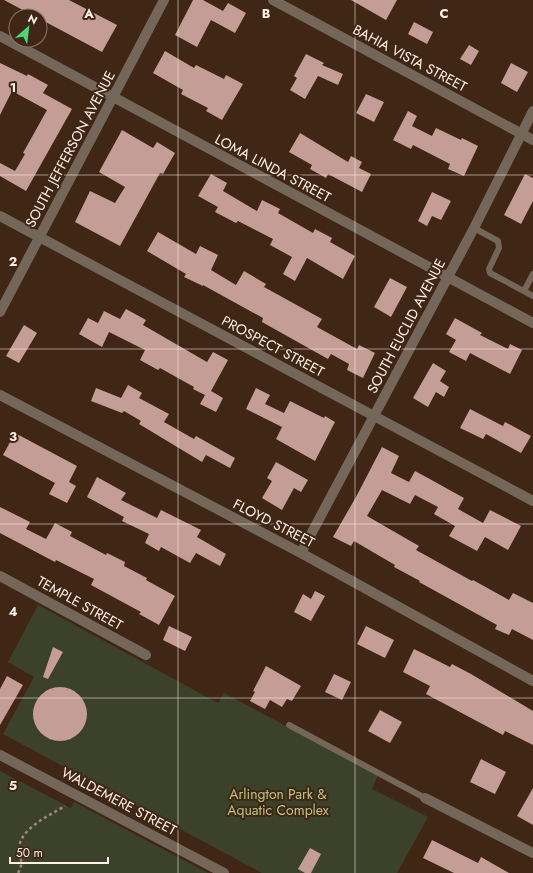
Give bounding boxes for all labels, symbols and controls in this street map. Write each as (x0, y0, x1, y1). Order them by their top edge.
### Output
text: A (83, 4, 94, 23)
text: B (262, 4, 271, 23)
text: C (439, 4, 449, 23)
north arrow (8, 8, 48, 48)
text: N (25, 10, 40, 28)
street label: BAHIA VISTA STREET (349, 19, 471, 97)
street label: SOUTH JEFFERSON AVENUE (20, 67, 120, 231)
text: 1 (10, 78, 16, 97)
street label: LOMA LINDA STREET (211, 129, 335, 207)
text: 2 (9, 252, 17, 271)
street label: SOUTH EUCLID AVENUE (362, 255, 450, 397)
street label: PROSPECT STREET (218, 311, 328, 382)
text: 3 (9, 427, 17, 446)
street label: FLOYD STREET (230, 494, 319, 552)
street label: TEMPLE STREET (33, 571, 127, 635)
text: 4 (8, 602, 18, 621)
street label: WALDEMERE STREET (58, 762, 181, 840)
text: 5 (9, 776, 17, 795)
park label: Arlington Park & Aquatic Complex (227, 784, 329, 820)
scale bar (10, 839, 108, 865)
text: 50 m (16, 844, 43, 862)

